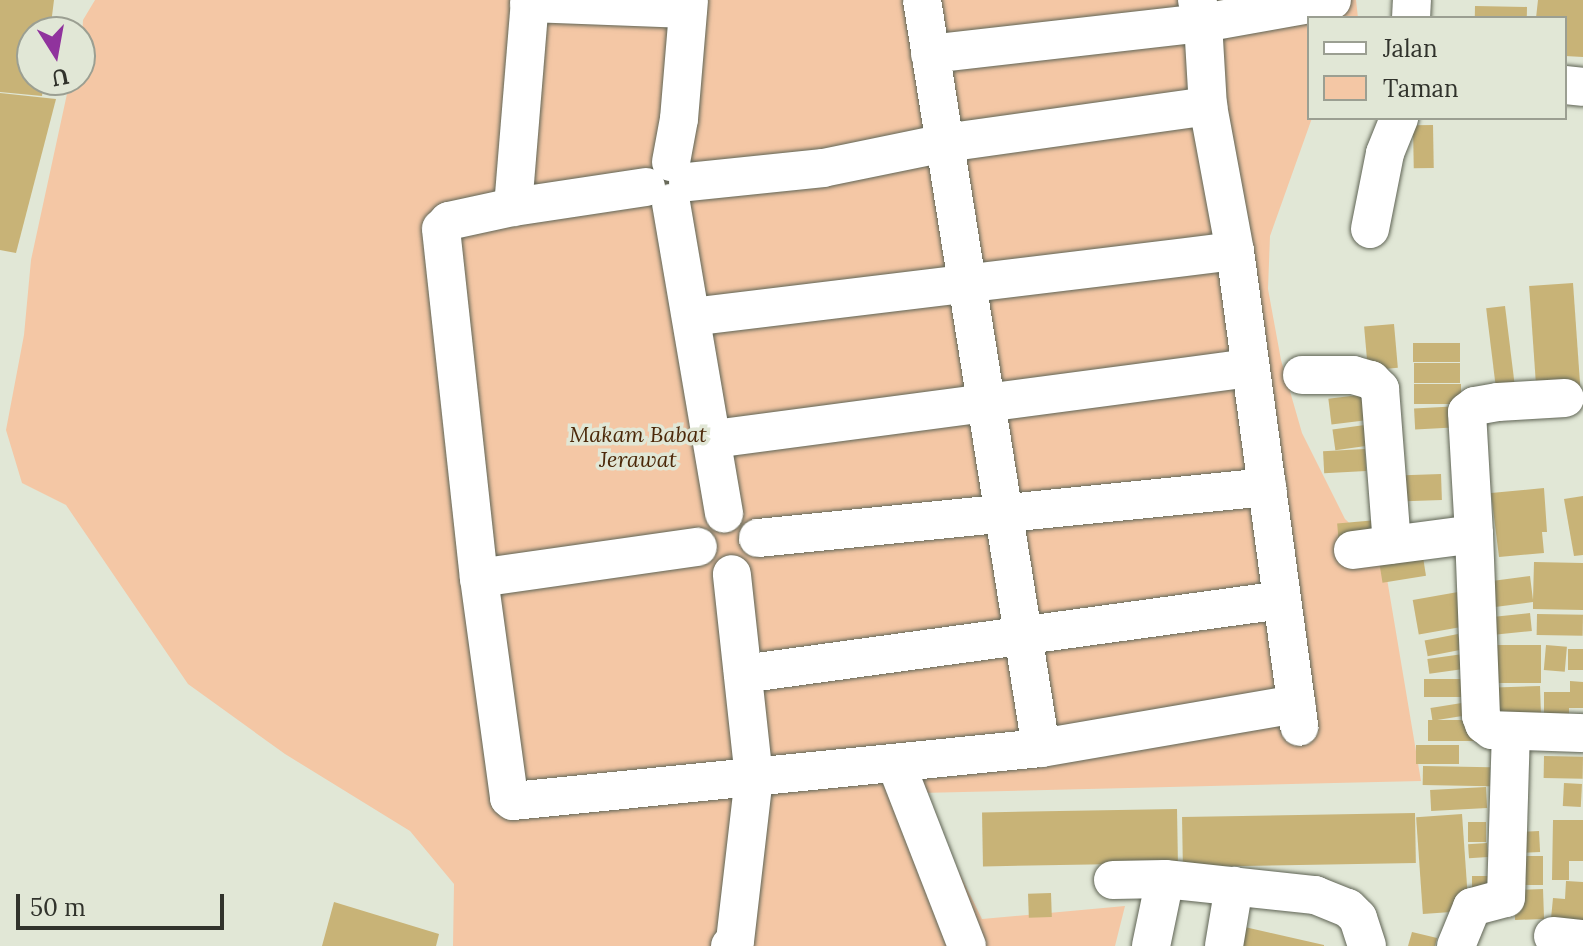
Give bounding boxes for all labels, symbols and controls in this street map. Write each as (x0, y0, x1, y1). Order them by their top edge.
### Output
north arrow (16, 16, 96, 96)
legend (1307, 16, 1567, 120)
text: Jalan (1383, 33, 1437, 64)
text: U (49, 62, 71, 93)
text: Taman (1383, 73, 1459, 104)
park label: Makam Babat Jerawat (569, 421, 707, 472)
scale bar (20, 878, 228, 928)
text: 50 m (30, 892, 86, 923)

